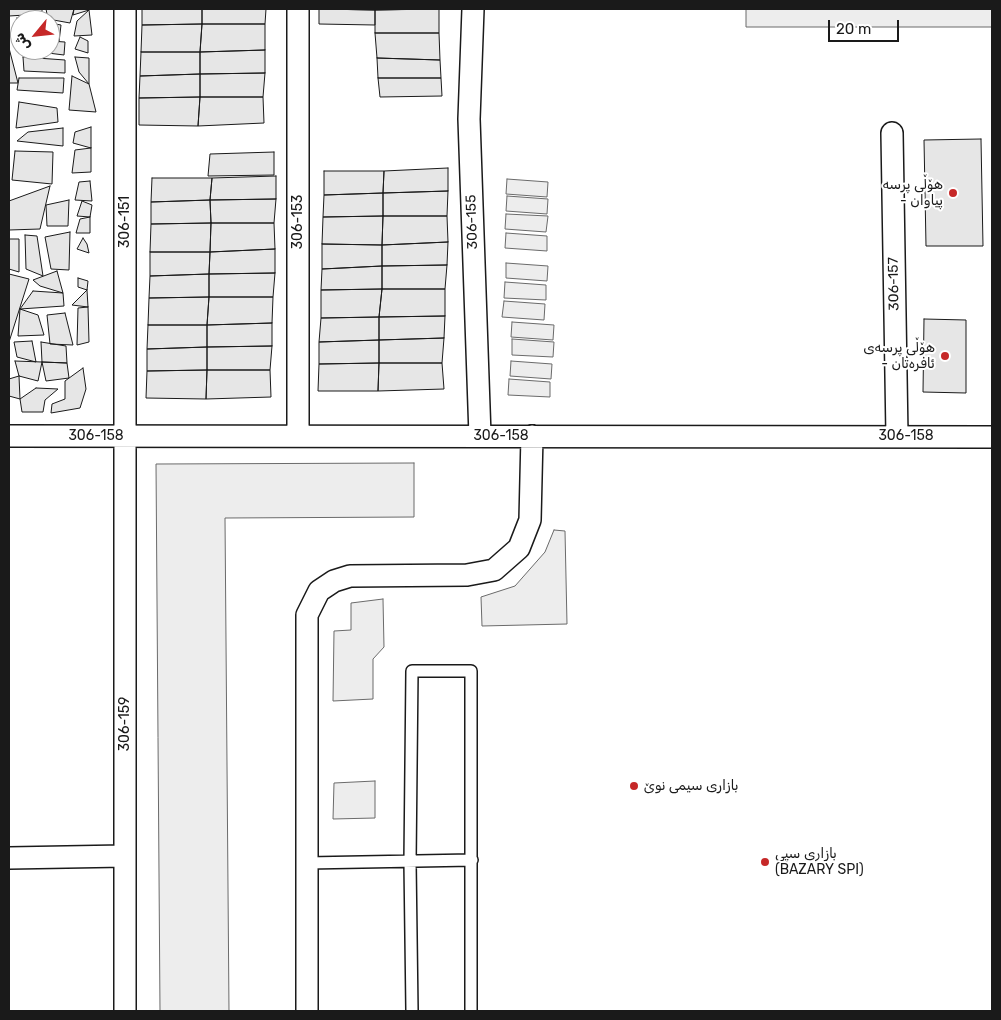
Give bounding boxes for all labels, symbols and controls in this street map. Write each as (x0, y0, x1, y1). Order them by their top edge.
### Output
north arrow (10, 10, 60, 60)
scale bar (831, 10, 902, 42)
text: 20 m (836, 20, 871, 38)
text: ش (11, 30, 34, 54)
place label: هۆڵی پرسە - پیاوان (883, 177, 943, 210)
marker: هۆڵی پرسە - پیاوان (947, 187, 959, 199)
street label: 306-155 (463, 194, 481, 250)
street label: 306-153 (290, 195, 306, 249)
street label: 306-151 (117, 196, 133, 248)
street label: 306-157 (885, 257, 903, 311)
place label: هۆڵی پرسەی - ئافرەتان (863, 340, 935, 372)
marker: هۆڵی پرسەی - ئافرەتان (939, 350, 951, 362)
street label: 306-158 (68, 428, 124, 444)
street label: 306-158 (473, 428, 529, 444)
street label: 306-158 (878, 428, 934, 444)
street label: 306-159 (117, 697, 133, 751)
place label: بازاری سیمی نوێ (644, 778, 738, 794)
marker: بازاری سیمی نوێ (628, 780, 640, 792)
place label: بازاڕی سپی (BAZARY SPI) (775, 846, 864, 879)
marker: بازاڕی سپی (BAZARY SPI) (759, 856, 771, 868)

